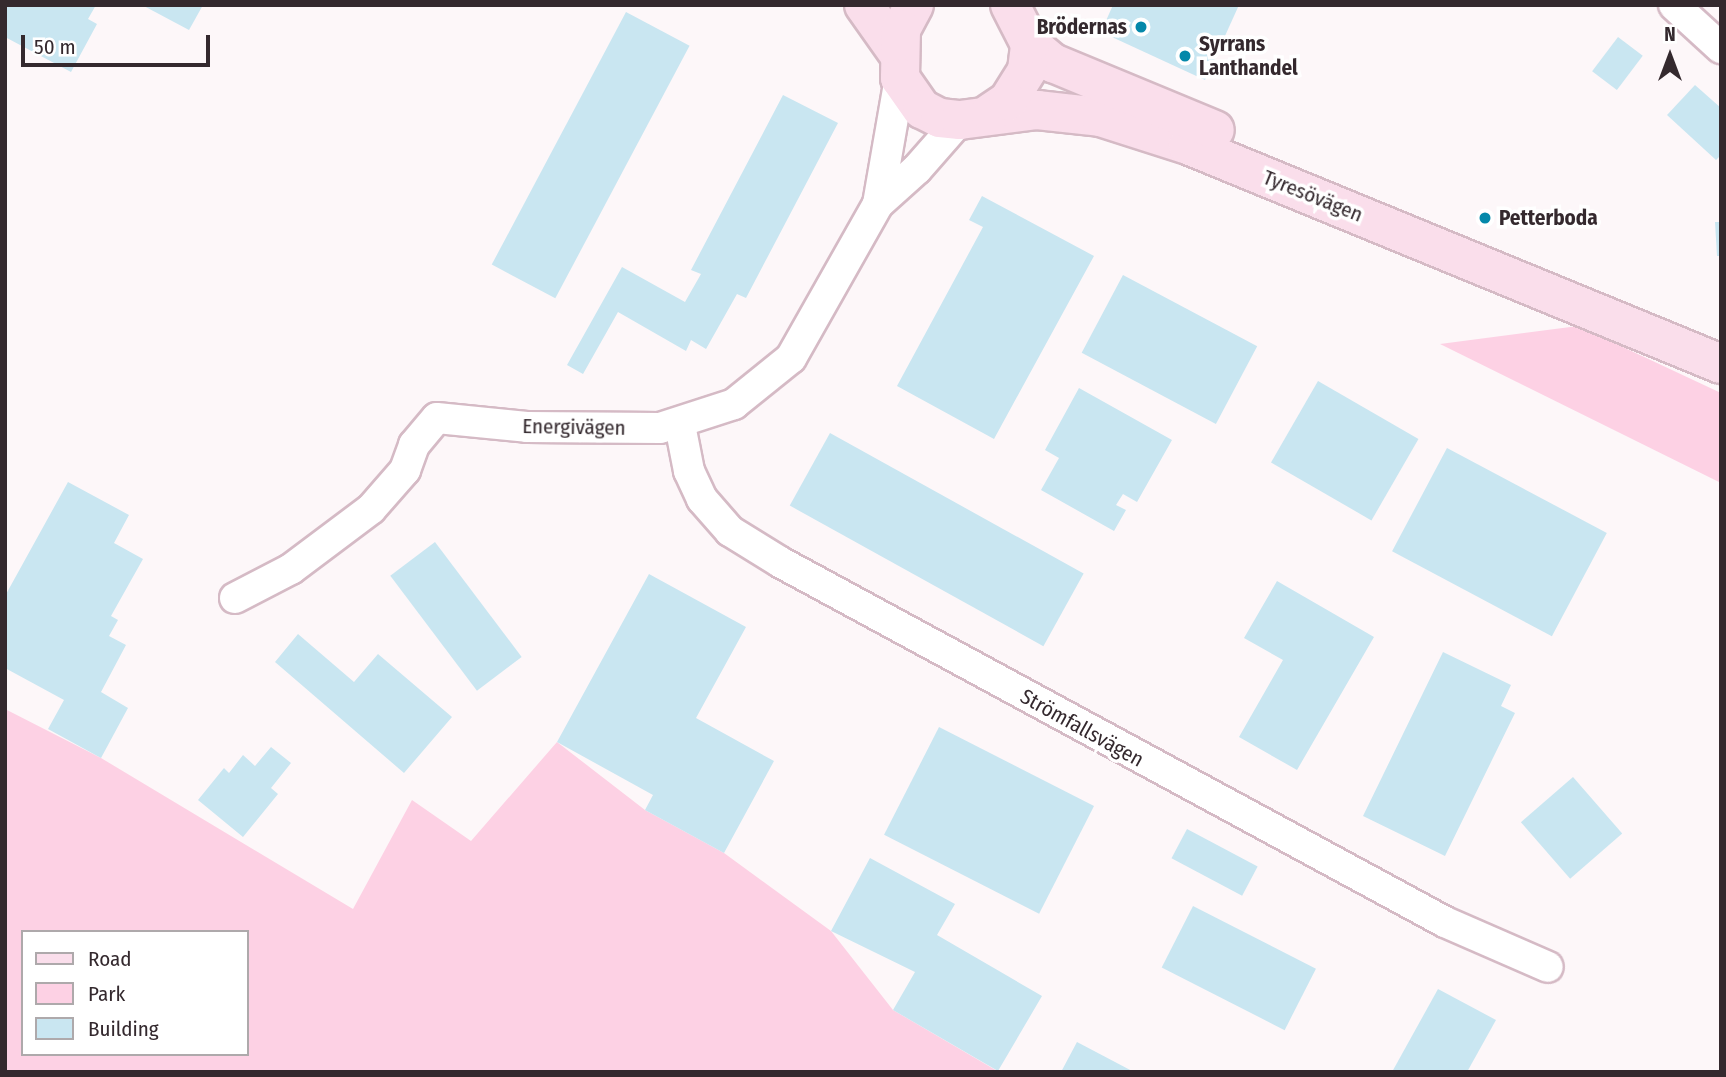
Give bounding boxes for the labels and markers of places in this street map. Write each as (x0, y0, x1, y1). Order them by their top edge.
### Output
place label: Brödernas (1037, 14, 1127, 40)
marker: Brödernas (1133, 19, 1149, 35)
place label: Syrrans Lanthandel (1199, 31, 1298, 81)
marker: Syrrans Lanthandel (1177, 48, 1193, 64)
place label: Petterboda (1499, 205, 1598, 231)
marker: Petterboda (1477, 210, 1493, 226)

